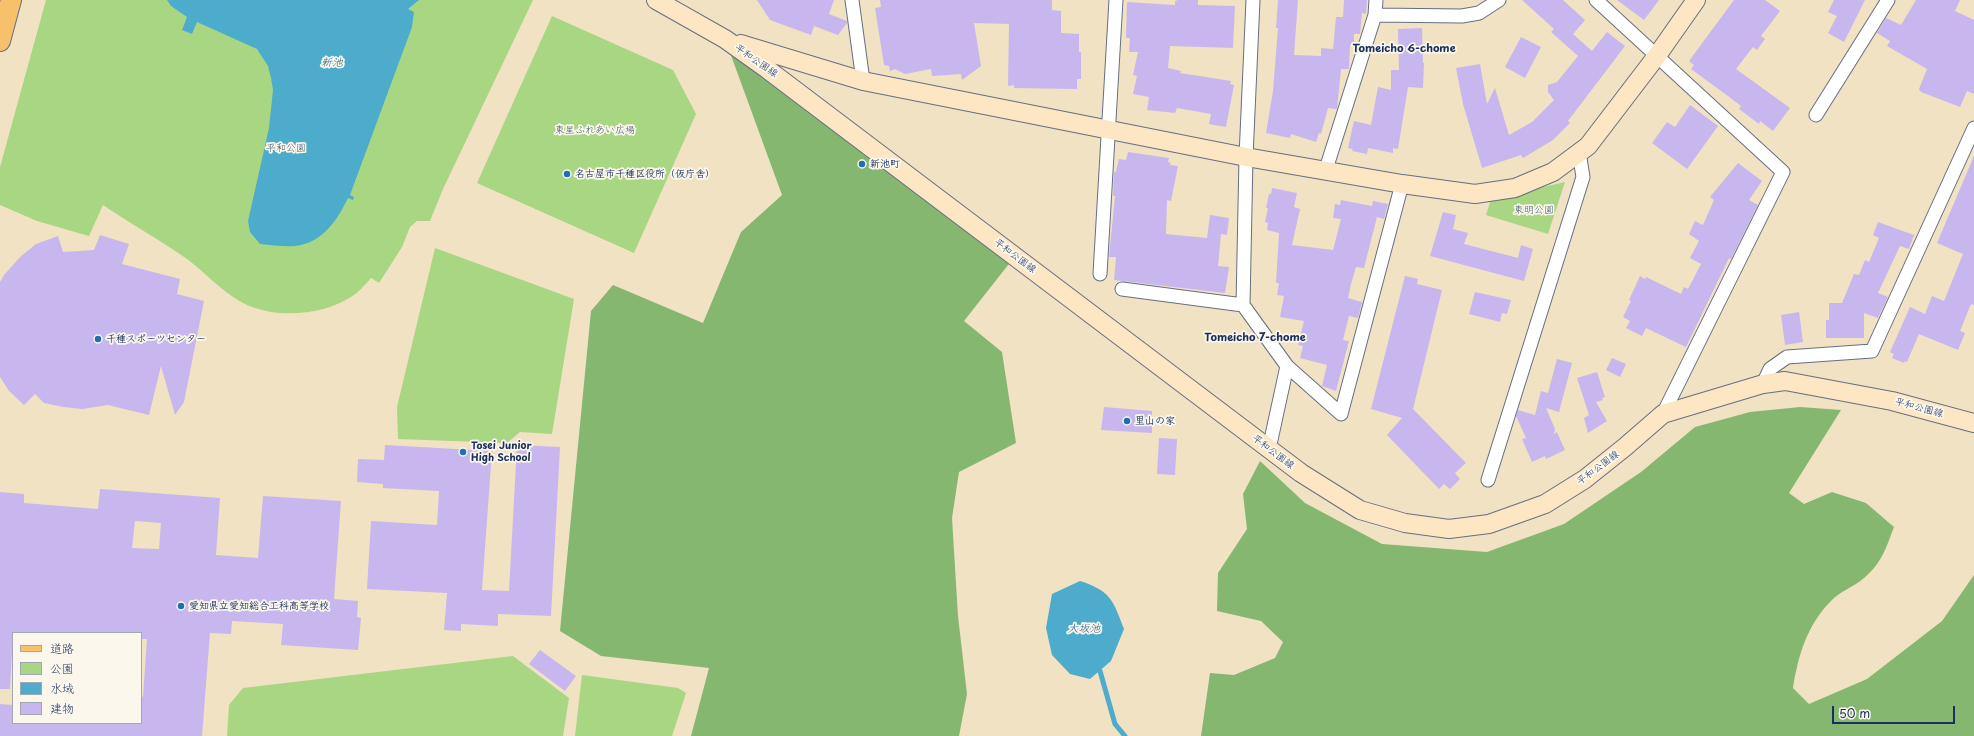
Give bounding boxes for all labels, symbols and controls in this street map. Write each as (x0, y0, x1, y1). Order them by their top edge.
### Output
street label: 平和公園線 (732, 42, 780, 80)
district label: Tomeicho 6-chome (1352, 42, 1456, 56)
water label: 新池 (321, 56, 343, 70)
park label: 東星ふれあい広場 (555, 124, 635, 136)
park label: 平和公園 (266, 142, 306, 154)
place label: 新池町 (870, 158, 900, 170)
marker: 新池町 (857, 159, 867, 169)
place label: 名古屋市千種区役所（仮庁舎） (575, 168, 715, 180)
marker: 名古屋市千種区役所（仮庁舎） (562, 169, 572, 179)
park label: 東明公園 (1514, 204, 1554, 216)
street label: 平和公園線 (991, 236, 1039, 276)
district label: Tomeicho 7-chome (1204, 331, 1306, 345)
place label: 千種スポーツセンター (106, 333, 206, 345)
marker: 千種スポーツセンター (93, 334, 103, 344)
street label: 平和公園線 (1893, 396, 1945, 420)
place label: 里山の家 (1135, 415, 1175, 427)
marker: 里山の家 (1122, 416, 1132, 426)
street label: 平和公園線 (1249, 432, 1297, 472)
place label: Tosei Junior High School (471, 440, 532, 464)
marker: Tosei Junior High School (458, 447, 468, 457)
street label: 平和公園線 (1574, 448, 1622, 488)
place label: 愛知県立愛知総合工科高等学校 (189, 600, 329, 612)
marker: 愛知県立愛知総合工科高等学校 (176, 601, 186, 611)
water label: 大坂池 (1068, 622, 1100, 636)
legend (12, 632, 142, 724)
text: 道路 (50, 639, 74, 657)
text: 公園 (50, 659, 74, 677)
text: 水域 (50, 679, 74, 697)
scale bar (1834, 698, 1957, 724)
text: 建物 (50, 699, 74, 717)
text: 50 m (1839, 704, 1870, 722)

